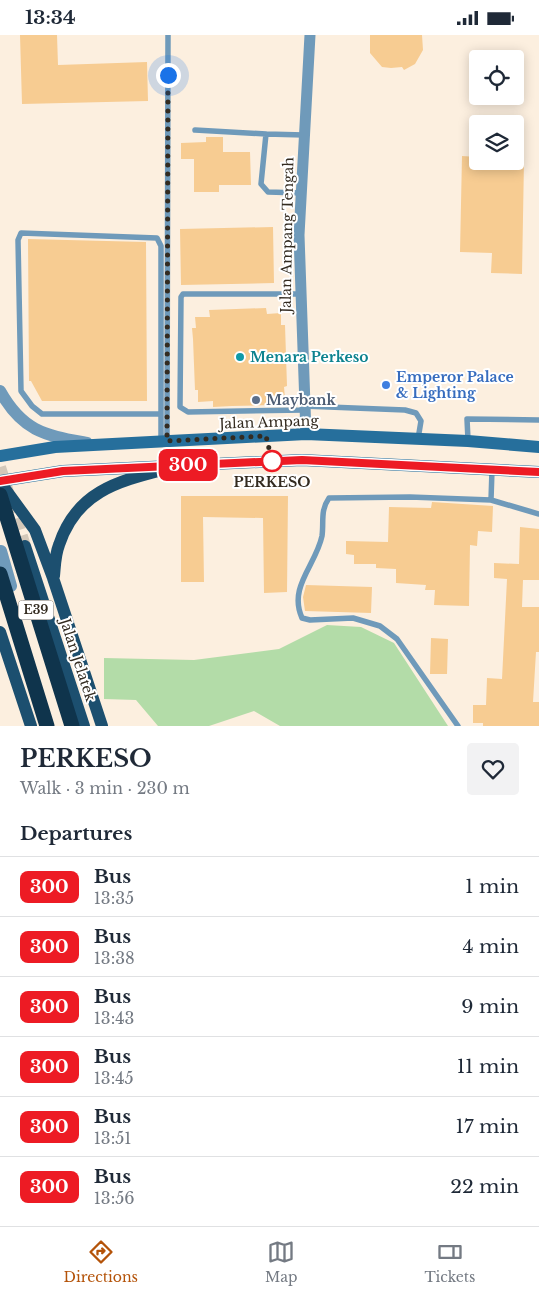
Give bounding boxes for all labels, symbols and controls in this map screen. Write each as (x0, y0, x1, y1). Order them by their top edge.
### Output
text: 13:34 (25, 6, 76, 29)
map controls (469, 50, 524, 170)
button: locate (469, 50, 524, 105)
your location (156, 63, 181, 88)
button: layers (469, 115, 524, 170)
street label: Jalan Ampang Tengah (277, 157, 297, 315)
place label: Menara Perkeso (250, 348, 369, 366)
marker: Menara Perkeso (234, 351, 246, 363)
place label: Emperor Palace & Lighting (396, 368, 514, 402)
marker: Emperor Palace & Lighting (380, 379, 392, 391)
place label: Maybank (266, 391, 336, 409)
marker: Maybank (250, 394, 262, 406)
street label: Jalan Ampang (217, 411, 320, 433)
line badge: 300 (159, 449, 217, 481)
marker: PERKESO (261, 450, 283, 472)
text: 300 (169, 454, 207, 476)
place label: PERKESO (234, 473, 310, 491)
road number: E39 (18, 601, 54, 619)
street label: Jalan Jelatek (56, 614, 100, 704)
button: heart (467, 743, 519, 795)
text: PERKESO (20, 744, 152, 773)
text: Walk · 3 min · 230 m (20, 778, 190, 798)
text: Departures (20, 822, 132, 845)
text: Bus (94, 865, 131, 888)
text: 1 min (465, 875, 519, 898)
text: 300 (30, 876, 69, 898)
text: 13:35 (94, 888, 134, 908)
text: Bus (94, 925, 131, 948)
text: 4 min (462, 935, 519, 958)
text: 300 (30, 936, 69, 958)
text: 13:38 (94, 948, 135, 968)
text: Bus (94, 985, 131, 1008)
text: 9 min (461, 995, 519, 1018)
text: 300 (30, 996, 69, 1018)
text: 13:43 (94, 1008, 134, 1028)
text: Bus (94, 1045, 131, 1068)
text: 11 min (457, 1055, 519, 1078)
text: 300 (30, 1056, 69, 1078)
text: 13:45 (94, 1068, 134, 1088)
text: Bus (94, 1105, 131, 1128)
text: 17 min (456, 1115, 519, 1138)
text: 300 (30, 1116, 69, 1138)
text: 13:51 (94, 1128, 131, 1148)
text: Bus (94, 1165, 131, 1188)
text: 22 min (450, 1175, 519, 1198)
text: 300 (30, 1176, 69, 1198)
text: 13:56 (94, 1188, 135, 1208)
tab: Directions (64, 1238, 138, 1286)
tab: Map (265, 1238, 298, 1286)
tab: Tickets (425, 1238, 475, 1286)

